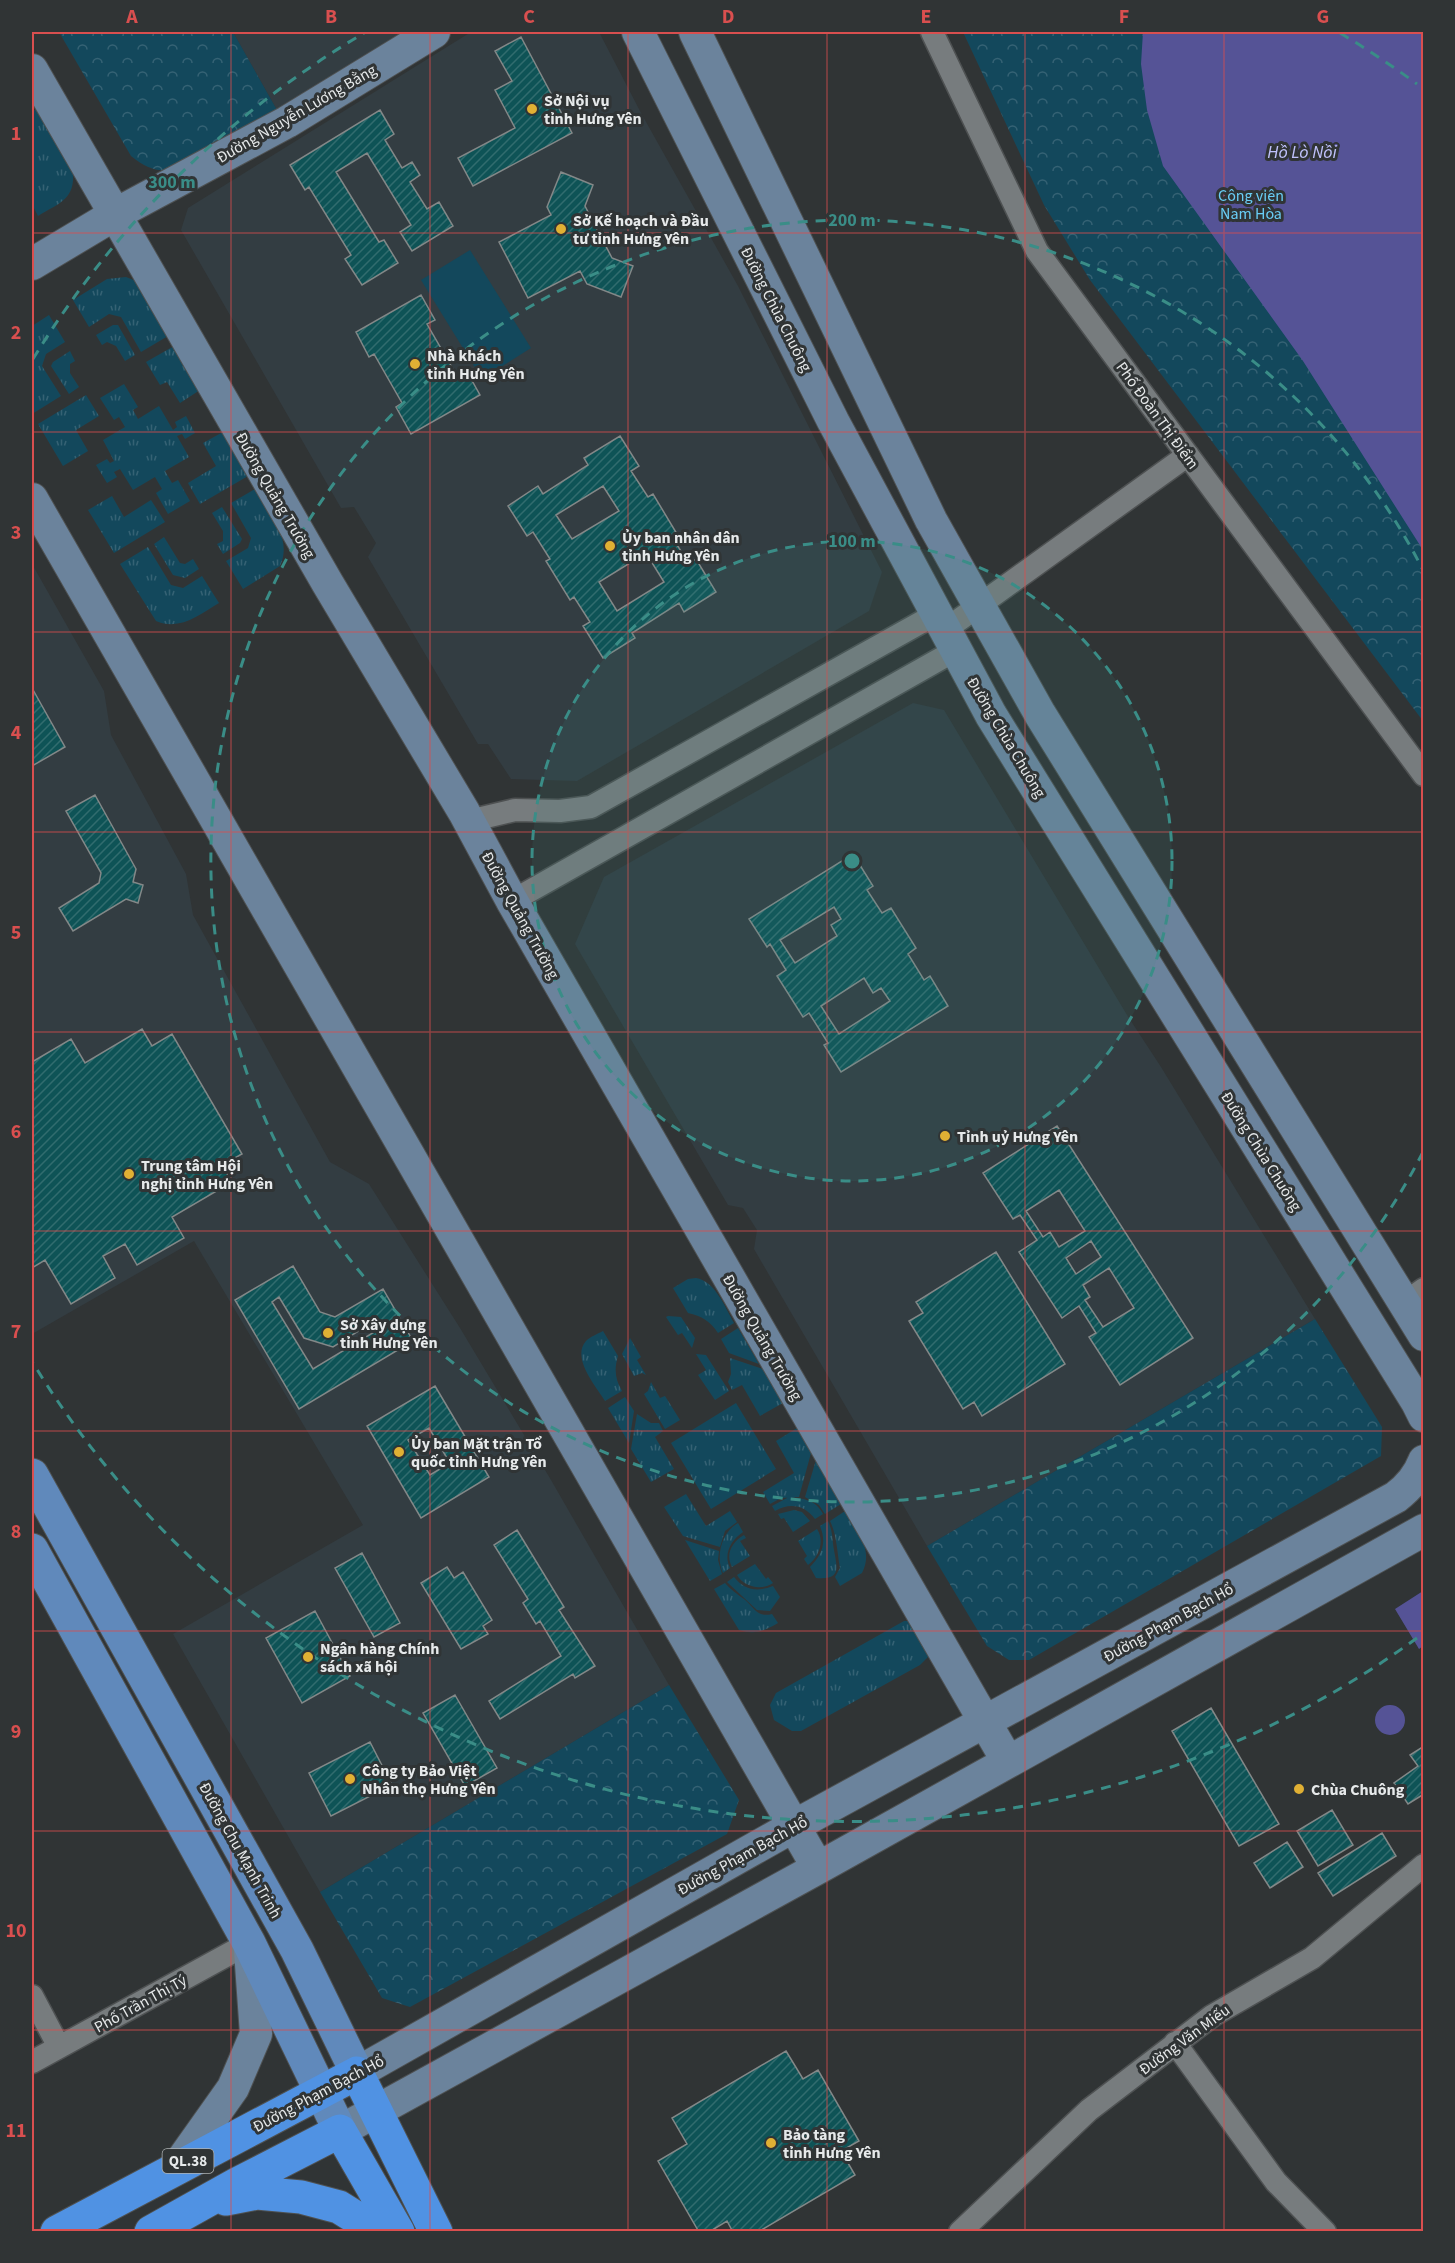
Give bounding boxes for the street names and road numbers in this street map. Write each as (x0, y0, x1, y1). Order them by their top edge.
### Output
street label: Đường Nguyễn Lương Bằng (213, 59, 380, 169)
street label: Đường Chùa Chuông (735, 243, 817, 376)
street label: Phố Đoàn Thị Điểm (1111, 357, 1204, 474)
street label: Đường Quảng Trường (230, 428, 320, 563)
street label: Đường Chùa Chuông (961, 673, 1051, 802)
street label: Đường Quảng Trường (476, 848, 564, 983)
street label: Đường Chùa Chuông (1215, 1087, 1307, 1216)
street label: Đường Quảng Trường (717, 1270, 807, 1405)
street label: Đường Phạm Bạch Hổ (1099, 1578, 1238, 1668)
street label: Đường Chu Mạnh Trinh (194, 1778, 287, 1922)
street label: Đường Phạm Bạch Hổ (673, 1811, 812, 1901)
street label: Phố Trần Thị Tý (90, 1969, 191, 2038)
street label: Đường Văn Miếu (1135, 1999, 1235, 2080)
street label: Đường Phạm Bạch Hổ (249, 2050, 388, 2138)
road number: QL.38 (162, 2149, 213, 2173)

